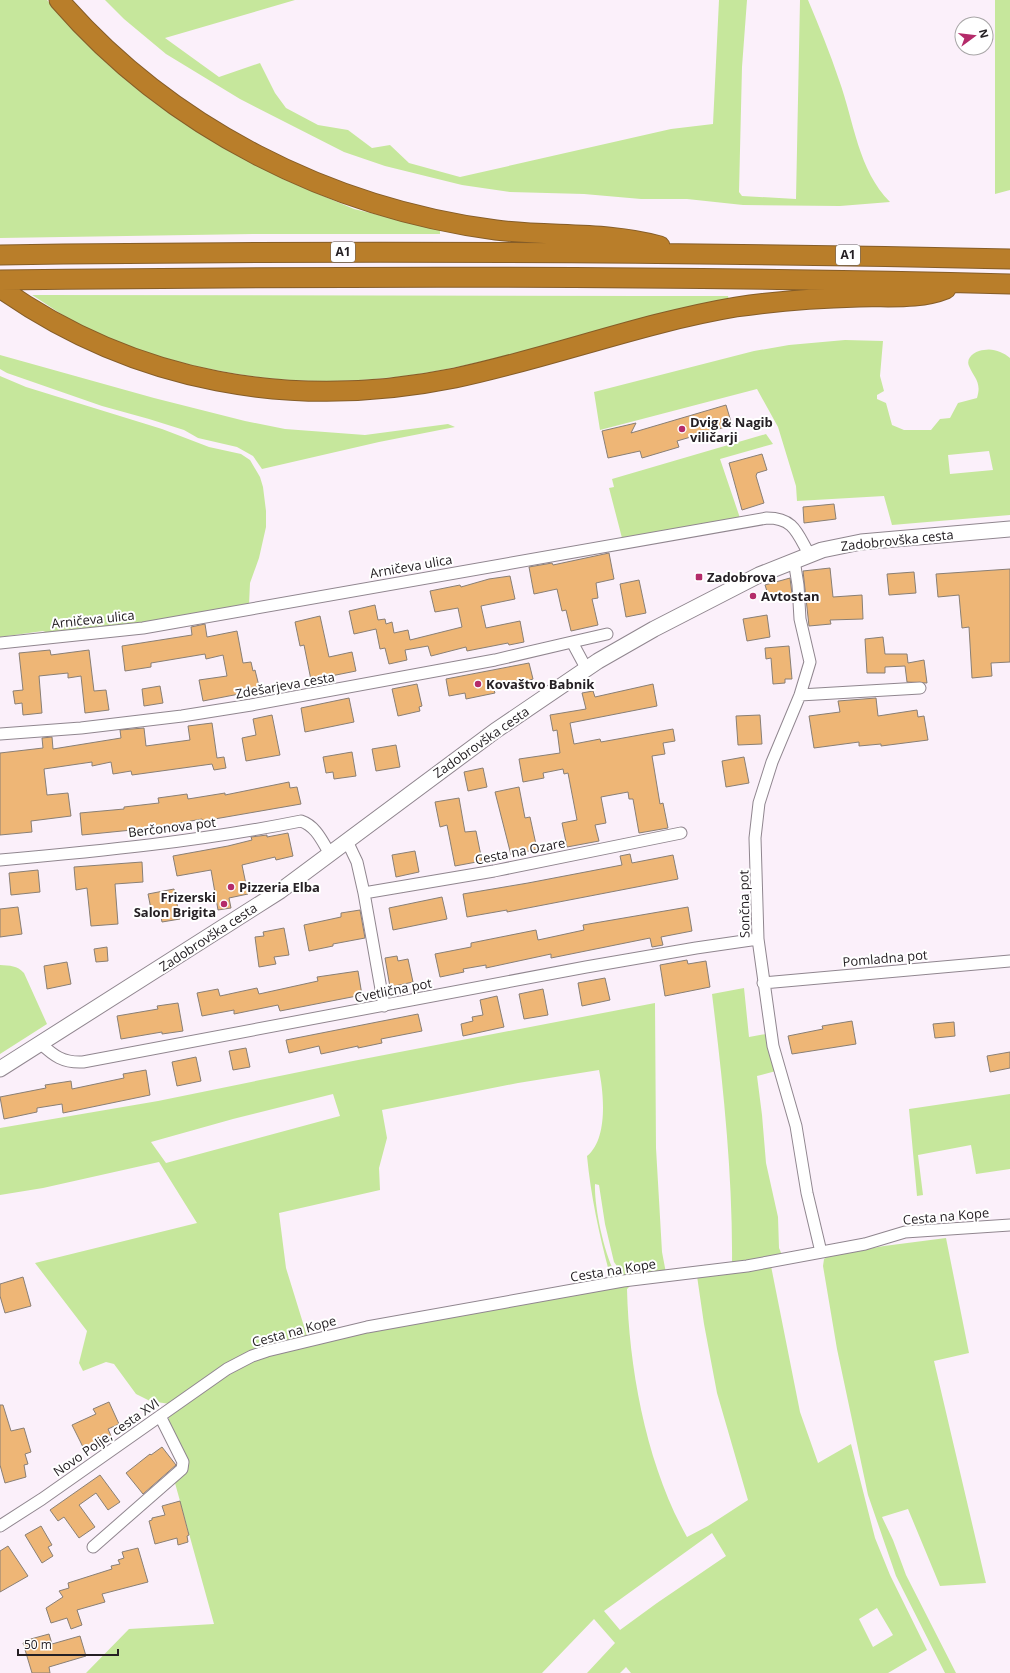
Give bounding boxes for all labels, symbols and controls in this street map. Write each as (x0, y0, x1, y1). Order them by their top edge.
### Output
north arrow (954, 16, 994, 56)
text: N (976, 27, 993, 40)
road number: A1 (331, 242, 355, 262)
road number: A1 (836, 245, 860, 265)
place label: Dvig & Nagib viličarji (690, 413, 773, 446)
marker: Dvig & Nagib viličarji (677, 424, 687, 434)
street label: Zadobrovška cesta (840, 525, 954, 555)
street label: Arničeva ulica (368, 550, 454, 582)
place label: Zadobrova (707, 568, 776, 586)
marker: Zadobrova (694, 572, 704, 582)
place label: Avtostan (761, 587, 820, 605)
marker: Avtostan (748, 591, 758, 601)
street label: Arničeva ulica (51, 606, 135, 632)
street label: Zdešarjeva cesta (234, 667, 336, 703)
place label: Kovaštvo Babnik (486, 675, 595, 693)
marker: Kovaštvo Babnik (473, 679, 483, 689)
street label: Zadobrovška cesta (429, 702, 533, 782)
street label: Berčonova pot (127, 813, 217, 841)
street label: Cesta na Ozare (473, 833, 567, 869)
street label: Sončna pot (734, 869, 754, 938)
place label: Pizzeria Elba (239, 878, 320, 896)
marker: Pizzeria Elba (226, 882, 236, 892)
place label: Frizerski Salon Brigita (134, 888, 216, 921)
street label: Zadobrovška cesta (156, 899, 260, 975)
marker: Frizerski Salon Brigita (219, 899, 229, 909)
street label: Pomladna pot (842, 945, 929, 971)
street label: Cvetlična pot (353, 974, 434, 1006)
street label: Cesta na Kope (902, 1203, 990, 1229)
street label: Cesta na Kope (569, 1254, 657, 1286)
street label: Cesta na Kope (250, 1311, 338, 1351)
street label: Novo Polje, cesta XVI (49, 1394, 163, 1480)
scale bar (18, 1631, 118, 1657)
text: 50 m (24, 1636, 52, 1653)

